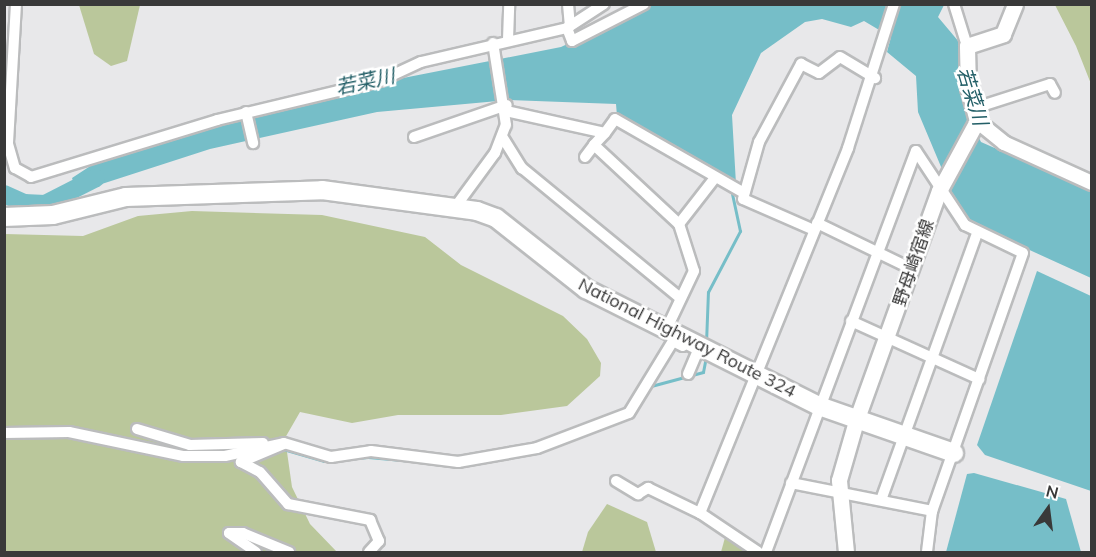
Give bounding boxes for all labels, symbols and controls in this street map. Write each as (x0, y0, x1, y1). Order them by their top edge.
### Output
water label: 若菜川 (333, 63, 397, 99)
water label: 若菜川 (953, 64, 993, 128)
street label: 野母崎宿線 (889, 217, 939, 309)
street label: National Highway Route 324 (575, 274, 799, 402)
north arrow (1018, 479, 1078, 539)
text: N (1044, 480, 1061, 503)

